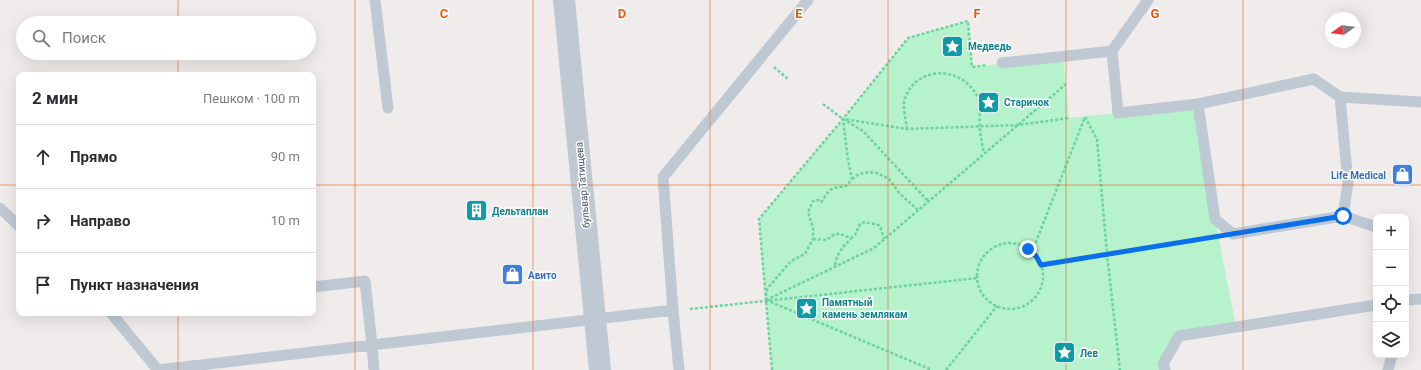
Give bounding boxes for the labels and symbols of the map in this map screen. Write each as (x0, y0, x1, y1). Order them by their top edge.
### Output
text: C (440, 6, 449, 21)
text: D (618, 6, 626, 21)
text: E (795, 6, 803, 21)
text: F (973, 6, 981, 21)
text: G (1151, 6, 1160, 21)
north arrow (1325, 12, 1361, 48)
place icon: Медведь (939, 33, 965, 59)
place label: Медведь (968, 41, 1012, 52)
place icon: Старичок (975, 89, 1001, 115)
place label: Старичок (1004, 97, 1049, 108)
street label: бульвар Татищева (573, 141, 592, 229)
shop icon: Life Medical (1389, 162, 1415, 188)
place label: Life Medical (1331, 170, 1386, 181)
building icon: Дельтаплан (464, 198, 490, 224)
place label: Дельтаплан (492, 206, 549, 217)
route start (1334, 207, 1352, 225)
route end (1019, 240, 1037, 258)
shop icon: Авито (499, 262, 525, 288)
place label: Авито (528, 270, 557, 281)
place icon: Памятный камень землякам (793, 295, 819, 321)
place label: Памятный камень землякам (822, 297, 908, 320)
place icon: Лев (1051, 340, 1077, 366)
place label: Лев (1080, 348, 1098, 359)

